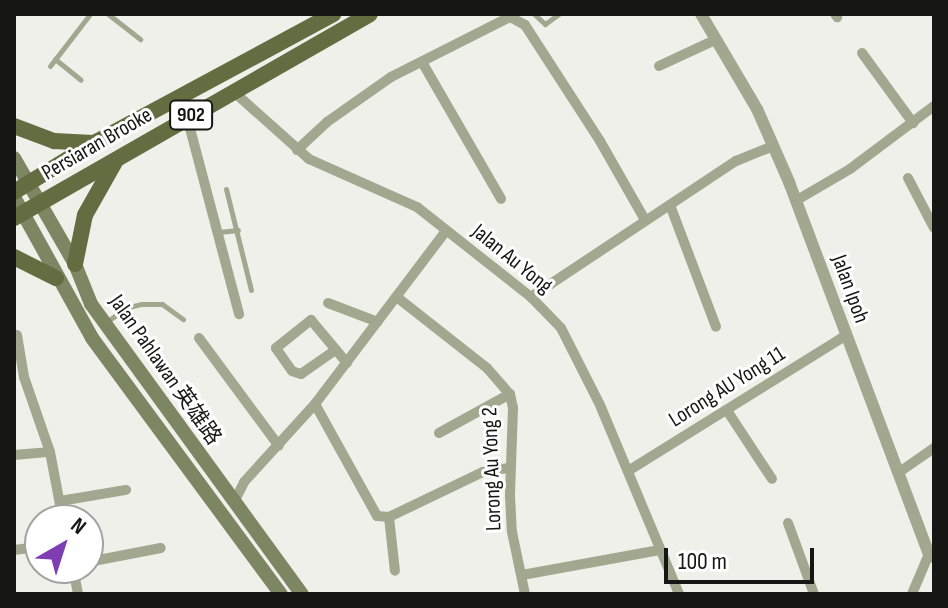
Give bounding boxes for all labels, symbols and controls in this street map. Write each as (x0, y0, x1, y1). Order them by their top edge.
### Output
road number: 902 (169, 99, 213, 131)
street label: Persiaran Brooke (37, 102, 157, 186)
street label: Jalan Au Yong (466, 219, 558, 299)
street label: Jalan Ipoh (826, 251, 874, 327)
street label: Jalan Pahlawan 英雄路 (103, 290, 227, 450)
street label: Lorong AU Yong 11 (664, 341, 790, 433)
street label: Lorong Au Yong 2 (477, 407, 507, 531)
north arrow (24, 504, 104, 584)
text: N (65, 512, 91, 541)
scale bar (668, 532, 818, 582)
text: 100 m (678, 547, 727, 576)

